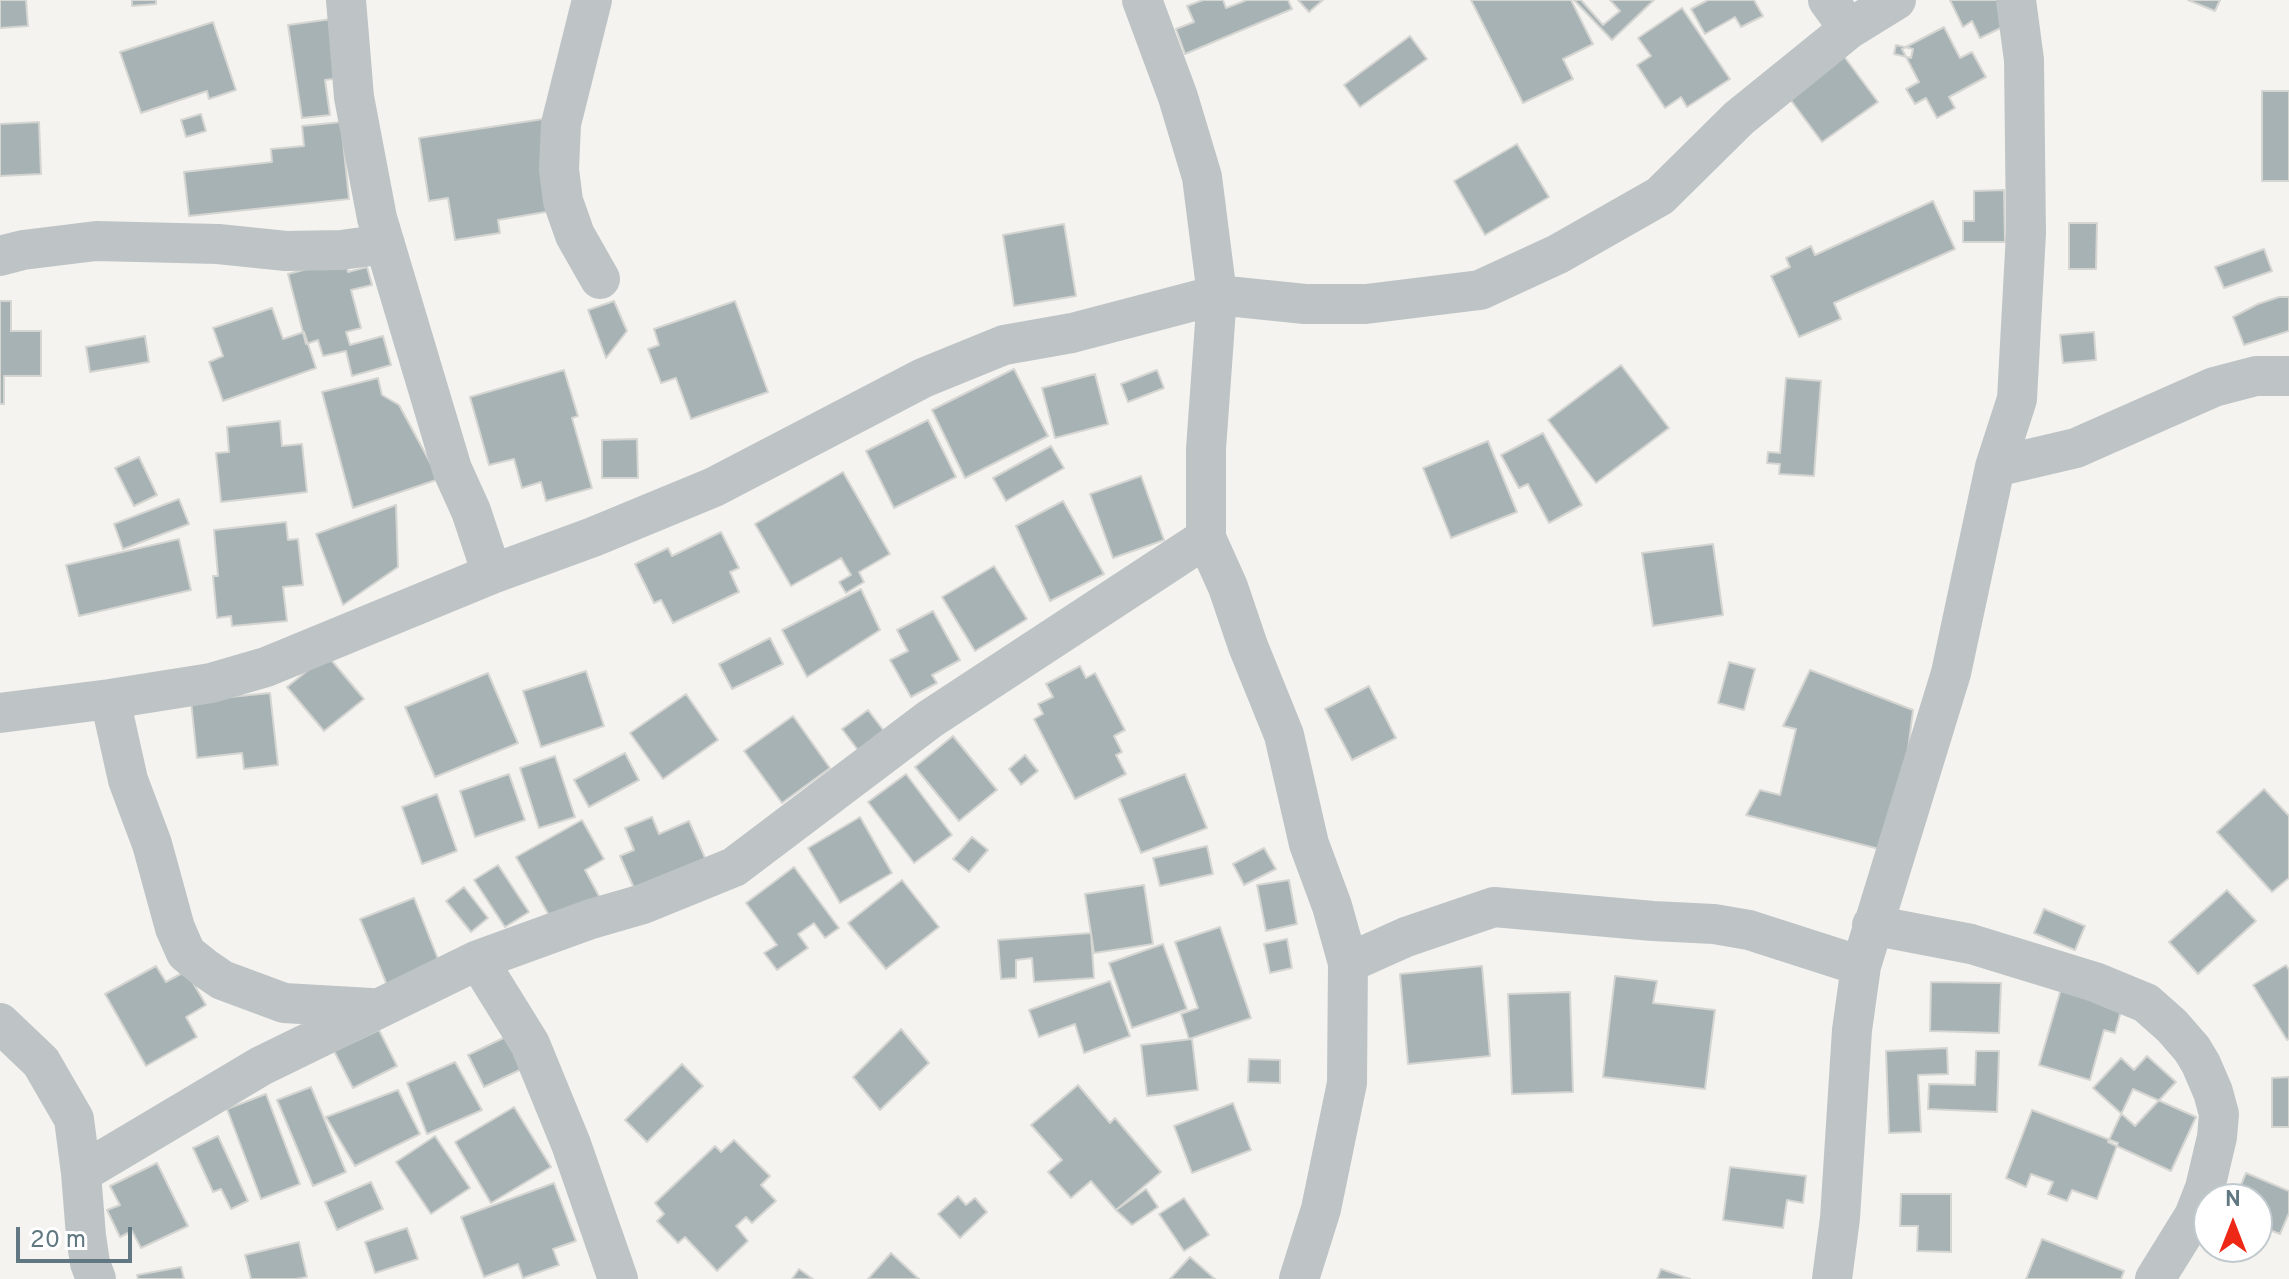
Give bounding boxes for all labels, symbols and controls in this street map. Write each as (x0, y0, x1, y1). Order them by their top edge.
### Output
north arrow (2193, 1183, 2273, 1263)
text: N (2225, 1187, 2241, 1214)
scale bar (20, 1211, 136, 1261)
text: 20 m (30, 1226, 86, 1256)

